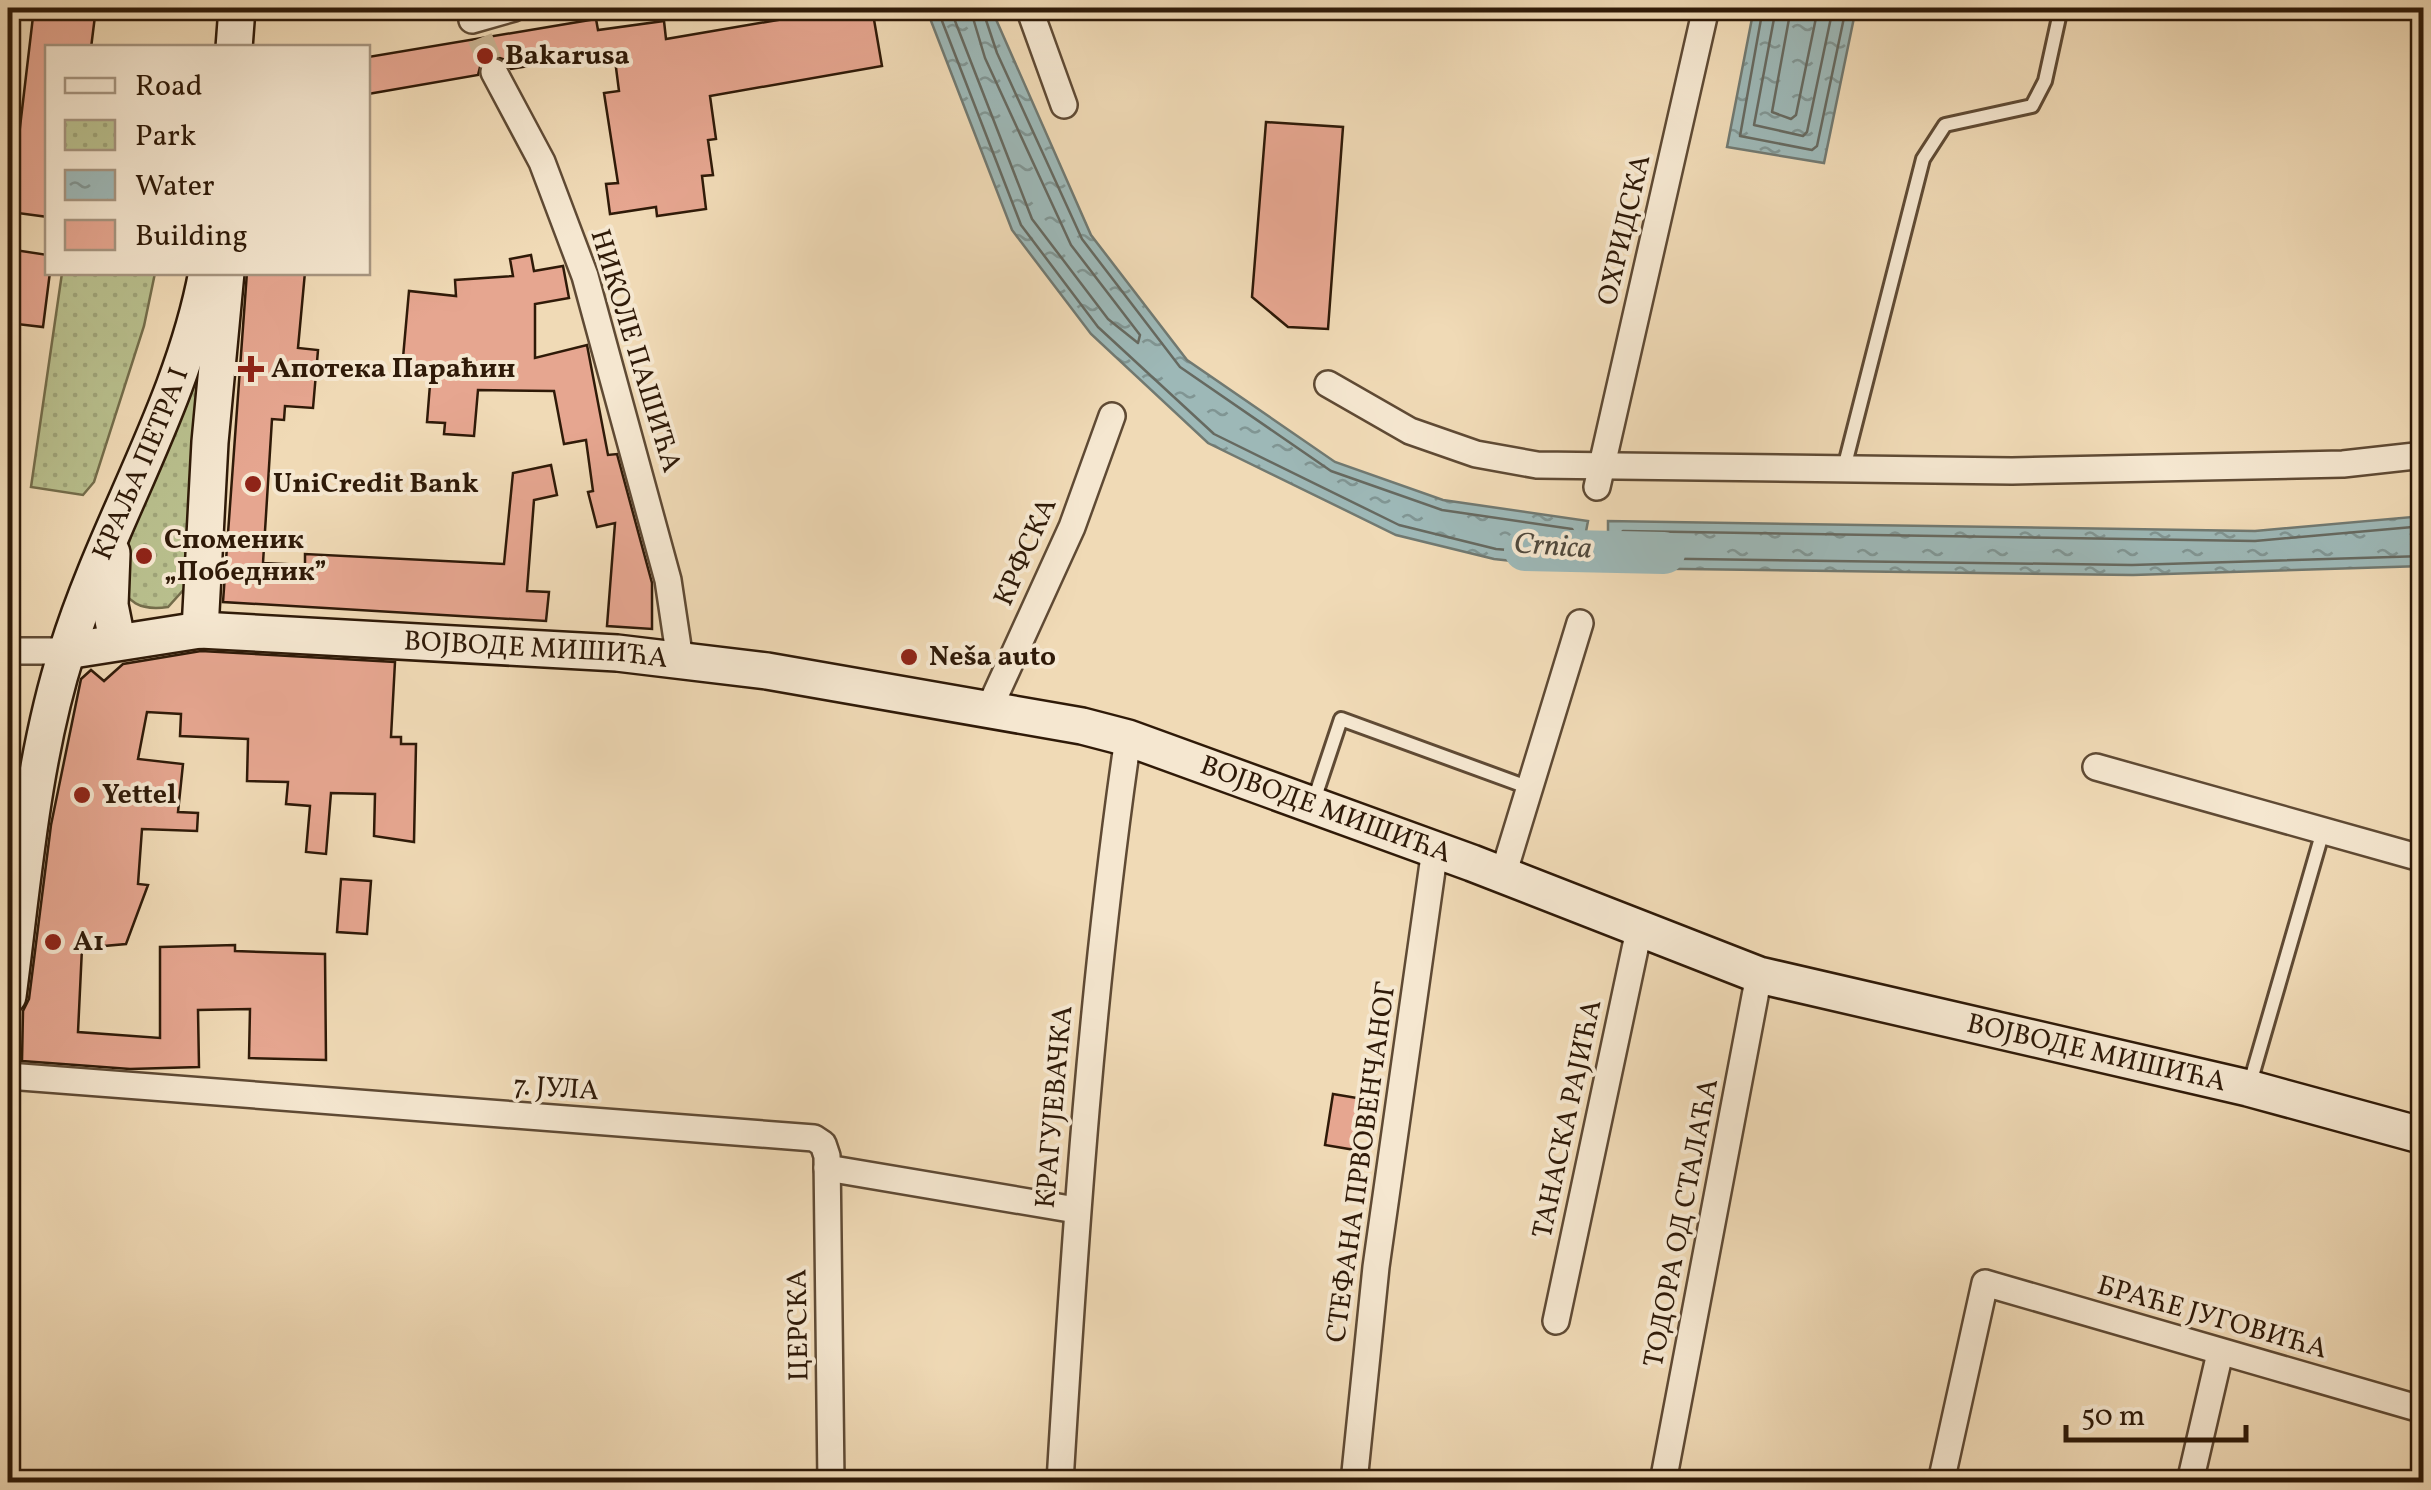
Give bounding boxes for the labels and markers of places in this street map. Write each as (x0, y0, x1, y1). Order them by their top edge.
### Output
place label: Bakarusa (505, 37, 630, 76)
marker: Bakarusa (474, 45, 496, 67)
place label: Апотека Параћин (271, 350, 516, 389)
marker: Апотека Параћин (240, 358, 262, 380)
place label: UniCredit Bank (273, 465, 479, 504)
marker: UniCredit Bank (242, 473, 264, 495)
place label: Споменик „Победник” (164, 521, 327, 592)
marker: Споменик „Победник” (133, 545, 155, 567)
place label: Neša auto (929, 638, 1056, 677)
marker: Neša auto (898, 646, 920, 668)
place label: Yettel (102, 776, 177, 815)
marker: Yettel (71, 784, 93, 806)
place label: A1 (73, 923, 104, 962)
marker: A1 (42, 931, 64, 953)

